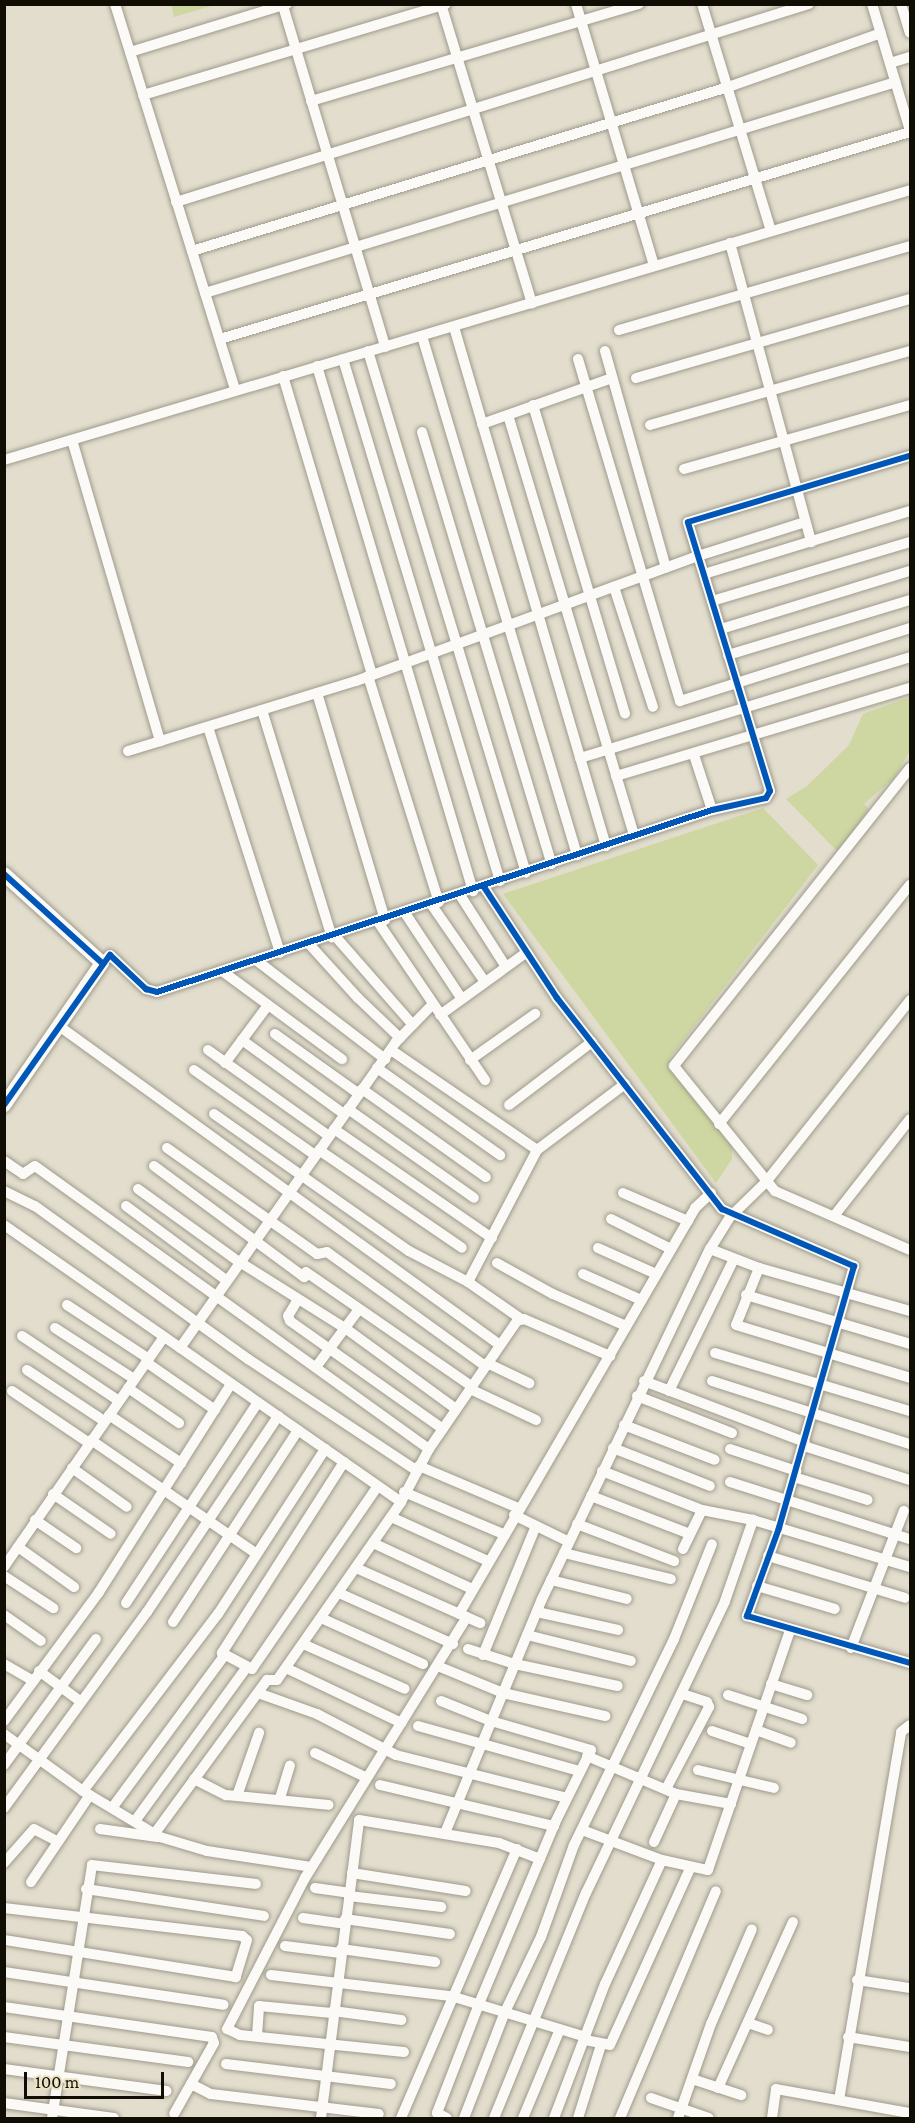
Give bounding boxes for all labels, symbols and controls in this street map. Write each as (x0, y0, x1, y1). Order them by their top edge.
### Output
scale bar (27, 2060, 166, 2098)
text: 100 m (35, 2072, 79, 2092)

